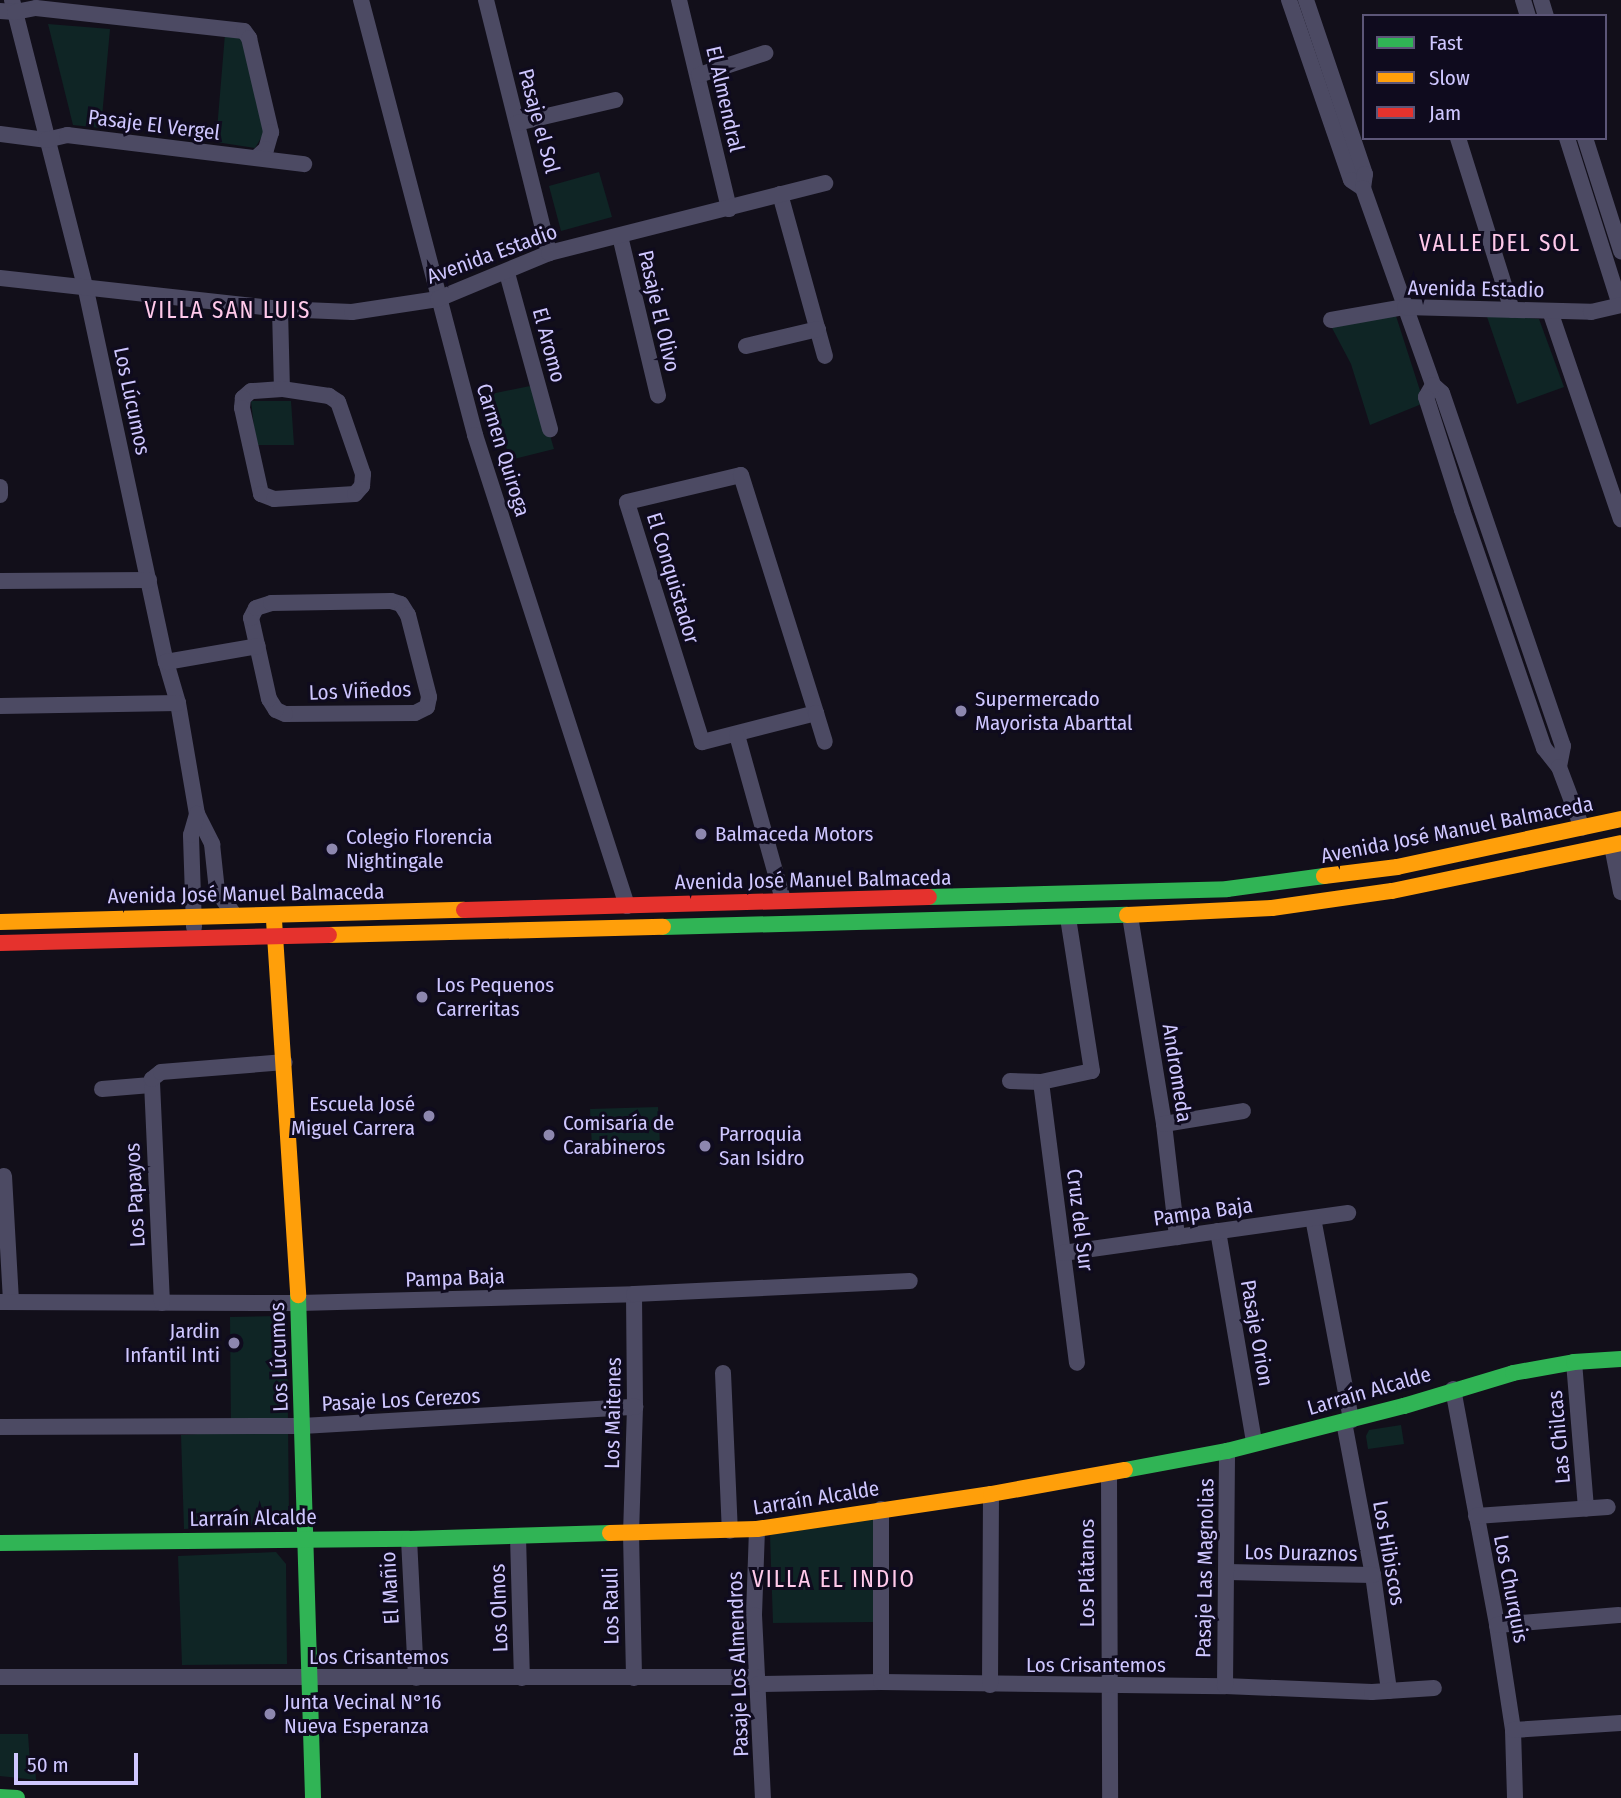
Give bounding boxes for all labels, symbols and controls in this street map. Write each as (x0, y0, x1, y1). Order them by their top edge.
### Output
legend (1362, 14, 1607, 140)
text: Fast (1429, 30, 1463, 56)
street label: El Almendral (701, 44, 749, 154)
text: Slow (1429, 65, 1470, 91)
street label: Pasaje el Sol (513, 66, 565, 176)
text: Jam (1429, 100, 1461, 126)
street label: Pasaje El Vergel (87, 104, 221, 146)
street label: Avenida Estadio (423, 219, 561, 289)
district label: VALLE DEL SOL (1421, 229, 1579, 257)
street label: Pasaje El Olivo (633, 248, 685, 374)
street label: Avenida Estadio (1407, 275, 1545, 303)
district label: VILLA SAN LUIS (146, 296, 310, 324)
street label: El Aromo (527, 305, 571, 385)
street label: Los Lúcumos (108, 345, 156, 457)
street label: Carmen Quiroga (471, 381, 535, 519)
street label: El Conquistador (641, 509, 705, 647)
street label: Los Viñedos (308, 677, 412, 705)
place label: Supermercado Mayorista Abarttal (975, 686, 1133, 736)
marker: Supermercado Mayorista Abarttal (953, 703, 969, 719)
street label: Avenida José Manuel Balmaceda (1319, 791, 1595, 869)
place label: Balmaceda Motors (715, 821, 874, 847)
place label: Colegio Florencia Nightingale (346, 824, 492, 874)
marker: Balmaceda Motors (693, 826, 709, 842)
marker: Colegio Florencia Nightingale (324, 841, 340, 857)
street label: Avenida José Manuel Balmaceda (674, 865, 952, 895)
street label: Avenida José Manuel Balmaceda (107, 879, 385, 909)
place label: Los Pequenos Carreritas (436, 972, 554, 1022)
marker: Los Pequenos Carreritas (414, 989, 430, 1005)
street label: Andromeda (1157, 1022, 1197, 1124)
place label: Escuela José Miguel Carrera (291, 1091, 415, 1141)
marker: Escuela José Miguel Carrera (421, 1108, 437, 1124)
place label: Comisaría de Carabineros (563, 1110, 674, 1160)
place label: Parroquia San Isidro (719, 1121, 805, 1171)
marker: Comisaría de Carabineros (541, 1127, 557, 1143)
marker: Parroquia San Isidro (697, 1138, 713, 1154)
street label: Los Papayos (120, 1142, 150, 1248)
street label: Cruz del Sur (1061, 1167, 1099, 1273)
street label: Pampa Baja (1152, 1193, 1254, 1231)
street label: Pampa Baja (405, 1264, 505, 1292)
street label: Pasaje Orion (1235, 1278, 1279, 1388)
street label: Los Lúcumos (264, 1302, 294, 1412)
place label: Jardin Infantil Inti (125, 1318, 220, 1368)
marker: Jardin Infantil Inti (226, 1335, 242, 1351)
street label: Los Maitenes (599, 1357, 627, 1469)
street label: Larraín Alcalde (1304, 1361, 1434, 1421)
street label: Pasaje Los Cerezos (321, 1383, 481, 1417)
street label: Las Chilcas (1542, 1389, 1576, 1485)
street label: Larraín Alcalde (751, 1476, 881, 1520)
street label: Pasaje Las Magnolias (1191, 1478, 1219, 1658)
street label: Los Hibiscos (1367, 1499, 1411, 1607)
street label: Larraín Alcalde (189, 1504, 317, 1532)
street label: Los Plátanos (1074, 1519, 1100, 1627)
street label: Los Churquis (1488, 1533, 1534, 1645)
street label: Los Duraznos (1244, 1539, 1358, 1567)
street label: El Mañio (376, 1551, 404, 1625)
street label: Los Olmos (485, 1563, 513, 1653)
district label: VILLA EL INDIO (754, 1565, 914, 1593)
street label: Los Rauli (598, 1567, 624, 1645)
street label: Pasaje Los Almendros (722, 1571, 754, 1757)
street label: Los Crisantemos (309, 1644, 449, 1670)
street label: Los Crisantemos (1026, 1652, 1166, 1678)
place label: Junta Vecinal N°16 Nueva Esperanza (284, 1689, 441, 1739)
marker: Junta Vecinal N°16 Nueva Esperanza (262, 1706, 278, 1722)
scale bar (18, 1738, 142, 1782)
text: 50 m (27, 1752, 69, 1778)

